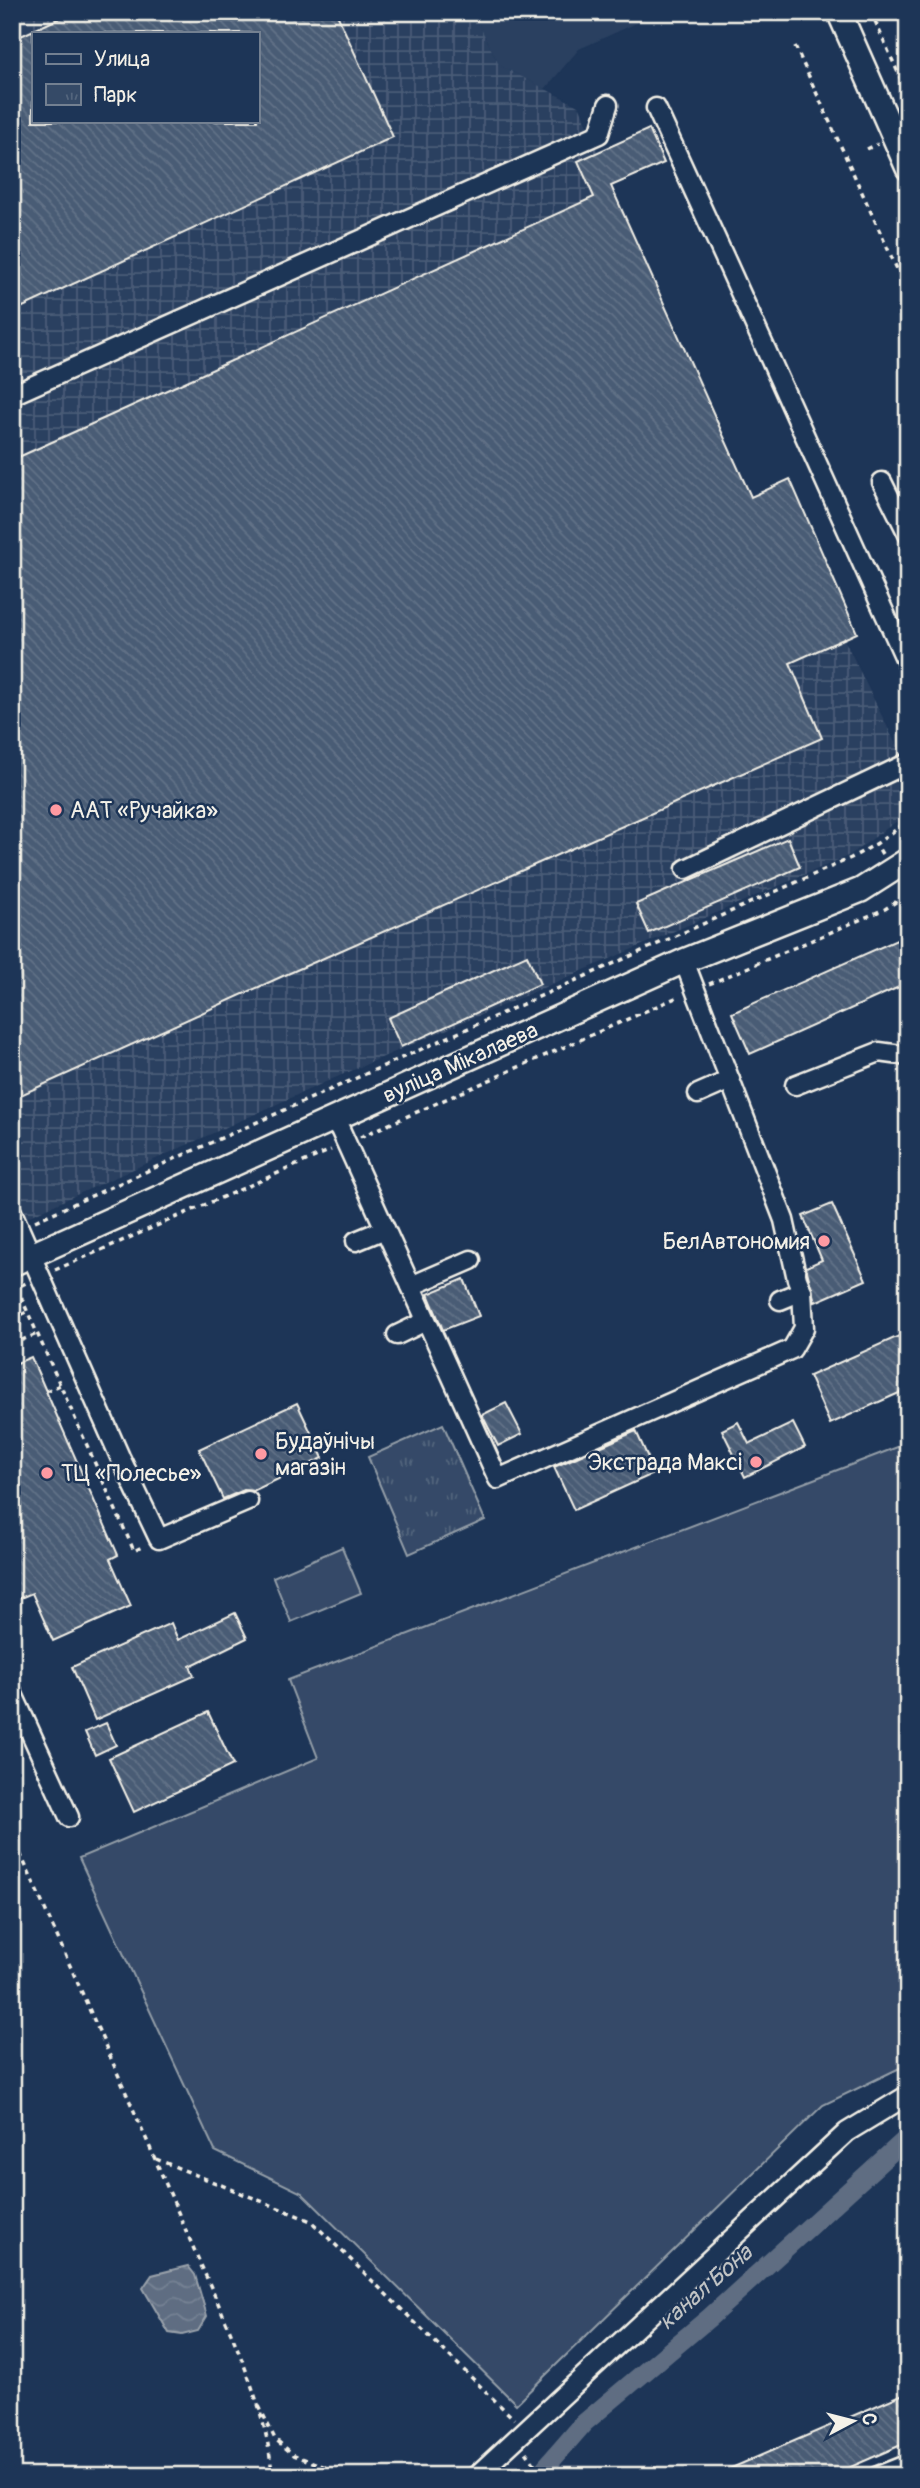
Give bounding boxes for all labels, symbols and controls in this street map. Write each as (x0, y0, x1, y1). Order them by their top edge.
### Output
legend (32, 32, 259, 122)
text: Улица (94, 46, 150, 73)
text: Парк (94, 82, 137, 109)
place label: ААТ «Ручайка» (70, 796, 218, 825)
marker: ААТ «Ручайка» (48, 802, 64, 818)
street label: вуліца Мікалаева (378, 1015, 542, 1110)
place label: БелАвтономия (663, 1227, 810, 1256)
marker: БелАвтономия (816, 1233, 832, 1249)
place label: Будаўнічы магазін (275, 1427, 375, 1482)
marker: Будаўнічы магазін (253, 1446, 269, 1462)
place label: Экстрада Максі (588, 1448, 742, 1477)
marker: Экстрада Максі (748, 1454, 764, 1470)
place label: ТЦ «Полесье» (61, 1459, 202, 1488)
marker: ТЦ «Полесье» (39, 1465, 55, 1481)
water label: канал Бона (652, 2238, 760, 2336)
north arrow (818, 2386, 888, 2456)
text: С (856, 2412, 882, 2427)

